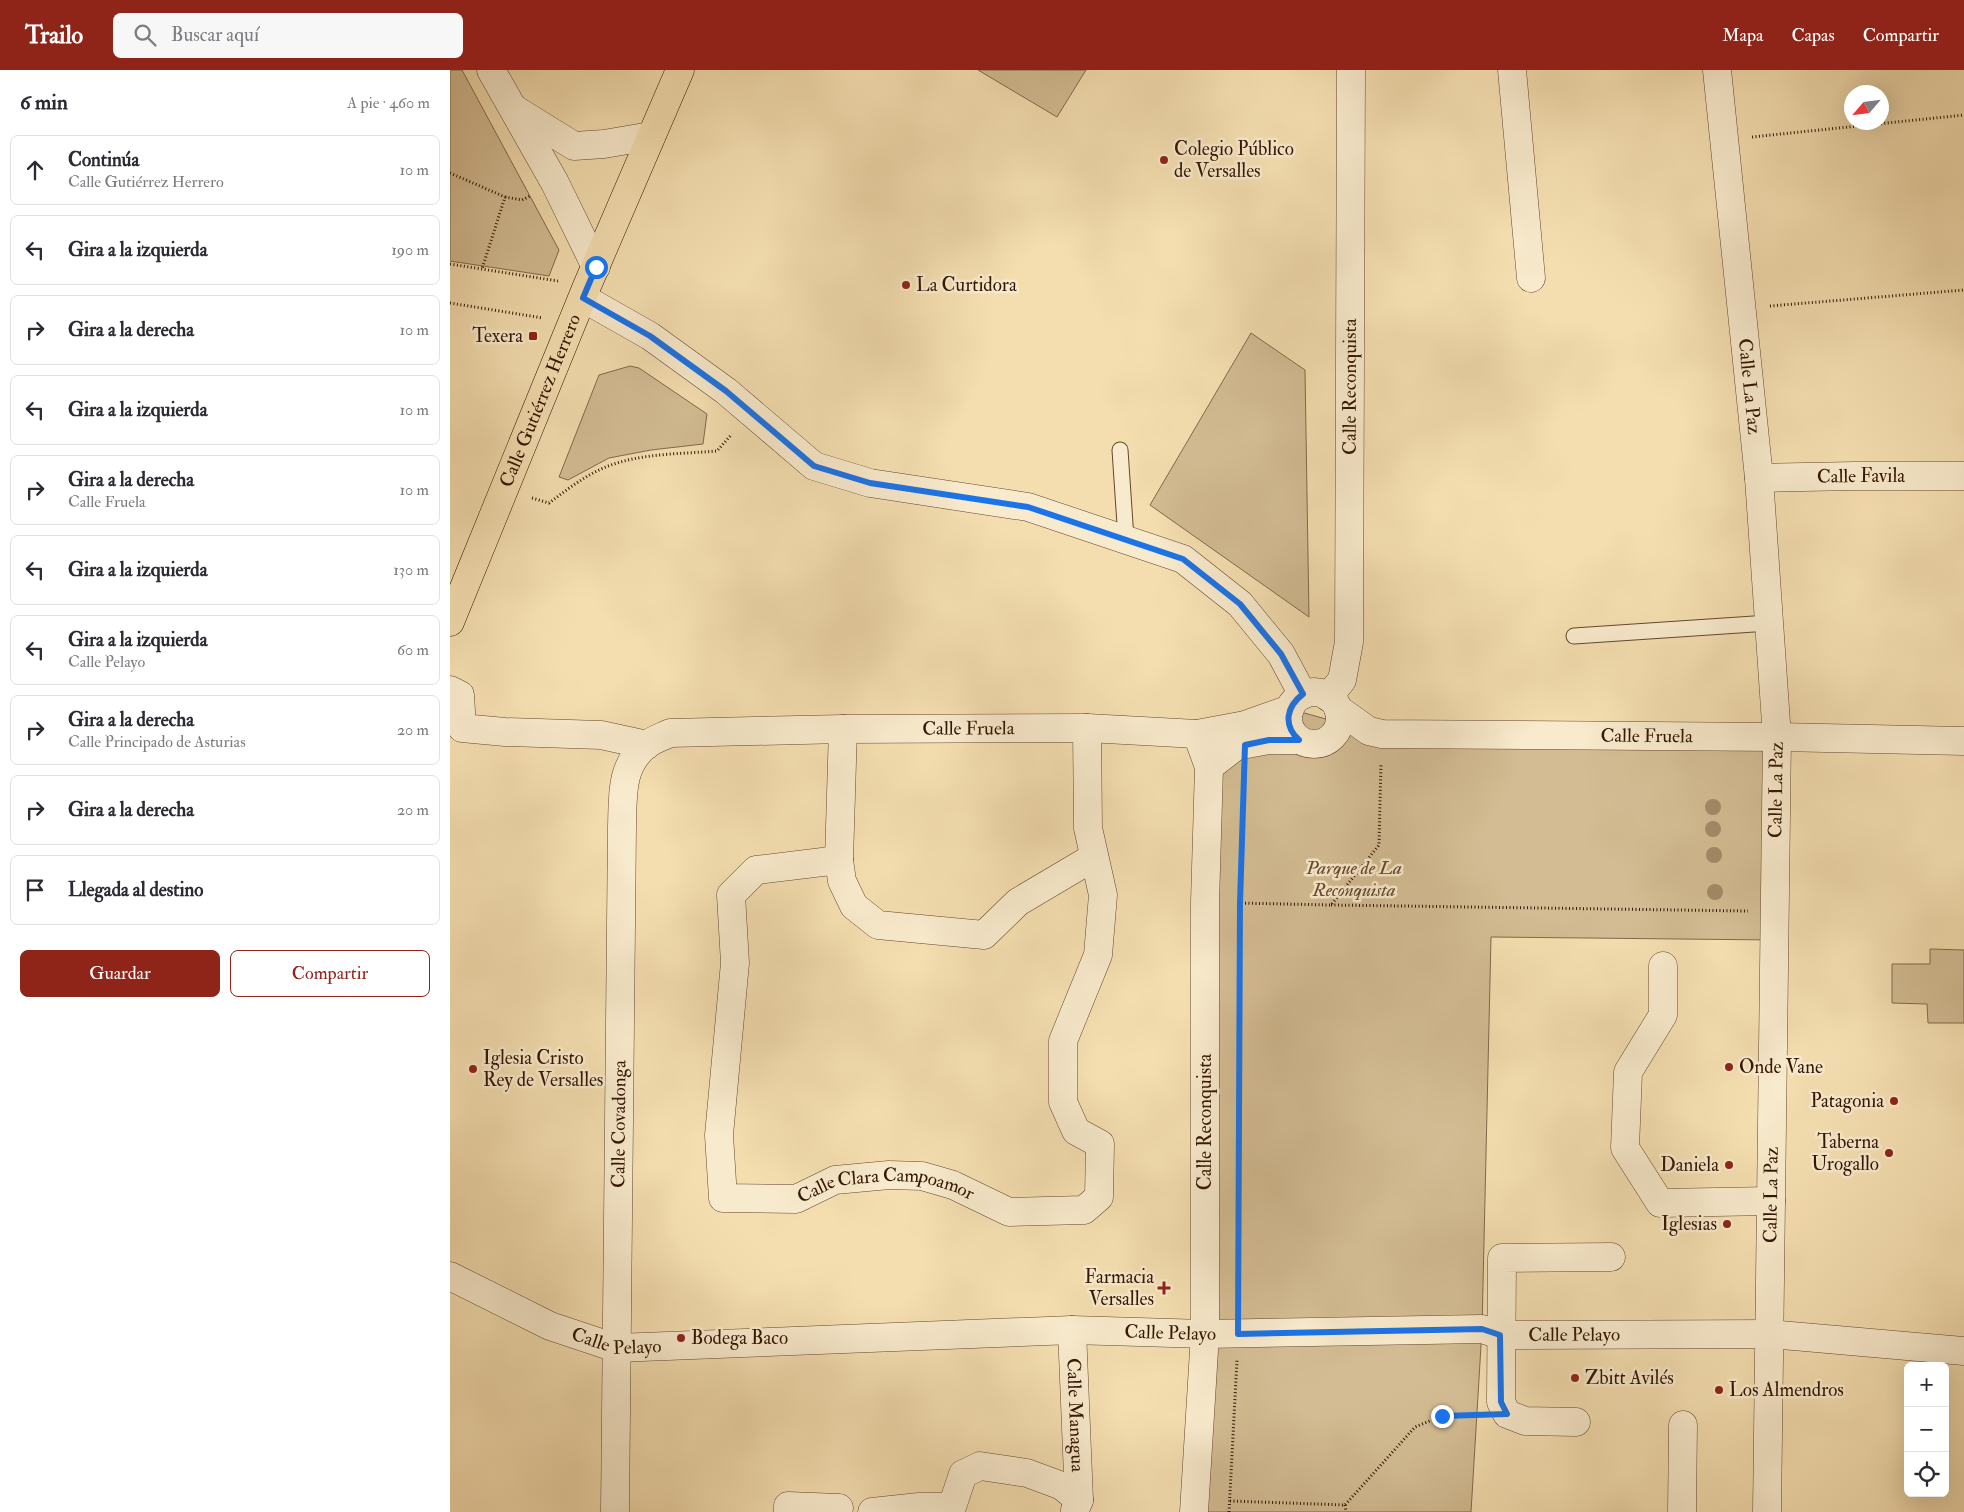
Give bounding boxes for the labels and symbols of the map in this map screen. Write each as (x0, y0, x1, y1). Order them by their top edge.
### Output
north arrow (1844, 85, 1889, 130)
place label: Colegio Público de Versalles (1174, 137, 1294, 183)
marker: Colegio Público de Versalles (1158, 154, 1170, 166)
route start (585, 256, 608, 279)
place label: La Curtidora (916, 273, 1017, 297)
marker: La Curtidora (900, 279, 912, 291)
street label: Calle Gutiérrez Herrero (494, 311, 586, 491)
street label: Calle Reconquista (1338, 318, 1362, 455)
place label: Texera (472, 324, 523, 348)
marker: Texera (527, 330, 539, 342)
street label: Calle La Paz (1733, 337, 1766, 436)
street label: Calle Favila (1817, 464, 1905, 489)
street label: Calle Fruela (922, 716, 1015, 741)
street label: Calle Fruela (1600, 724, 1693, 748)
street label: Calle La Paz (1763, 742, 1789, 838)
park label: Parque de La Reconquista (1305, 856, 1402, 902)
place label: Iglesia Cristo Rey de Versalles (483, 1046, 603, 1092)
street label: Calle Reconquista (1193, 1054, 1217, 1190)
place label: Onde Vane (1739, 1055, 1823, 1079)
street label: Calle Covadonga (606, 1060, 632, 1188)
marker: Onde Vane (1723, 1061, 1735, 1073)
marker: Iglesia Cristo Rey de Versalles (467, 1063, 479, 1075)
place label: Patagonia (1810, 1089, 1884, 1113)
marker: Patagonia (1888, 1095, 1900, 1107)
place label: Taberna Urogallo (1811, 1130, 1879, 1176)
street label: Calle La Paz (1758, 1147, 1784, 1243)
marker: Taberna Urogallo (1883, 1147, 1895, 1159)
place label: Daniela (1660, 1153, 1719, 1177)
marker: Daniela (1723, 1159, 1735, 1171)
text: Calle Clara Campoamor (793, 1163, 978, 1209)
street label: Calle Clara Campoamor (795, 1188, 977, 1210)
place label: Iglesias (1661, 1212, 1717, 1236)
marker: Iglesias (1721, 1218, 1733, 1230)
place label: Farmacia Versalles (1085, 1265, 1154, 1311)
marker: Farmacia Versalles (1158, 1282, 1170, 1294)
street label: Calle Pelayo (1124, 1320, 1216, 1346)
street label: Calle Pelayo (568, 1322, 662, 1360)
street label: Calle Pelayo (1528, 1323, 1620, 1347)
place label: Bodega Baco (691, 1326, 788, 1350)
marker: Bodega Baco (675, 1332, 687, 1344)
street label: Calle Managua (1061, 1357, 1090, 1473)
place label: Zbitt Avilés (1585, 1366, 1674, 1390)
marker: Zbitt Avilés (1569, 1372, 1581, 1384)
place label: Los Almendros (1729, 1378, 1844, 1402)
marker: Los Almendros (1713, 1384, 1725, 1396)
route end (1431, 1405, 1454, 1428)

